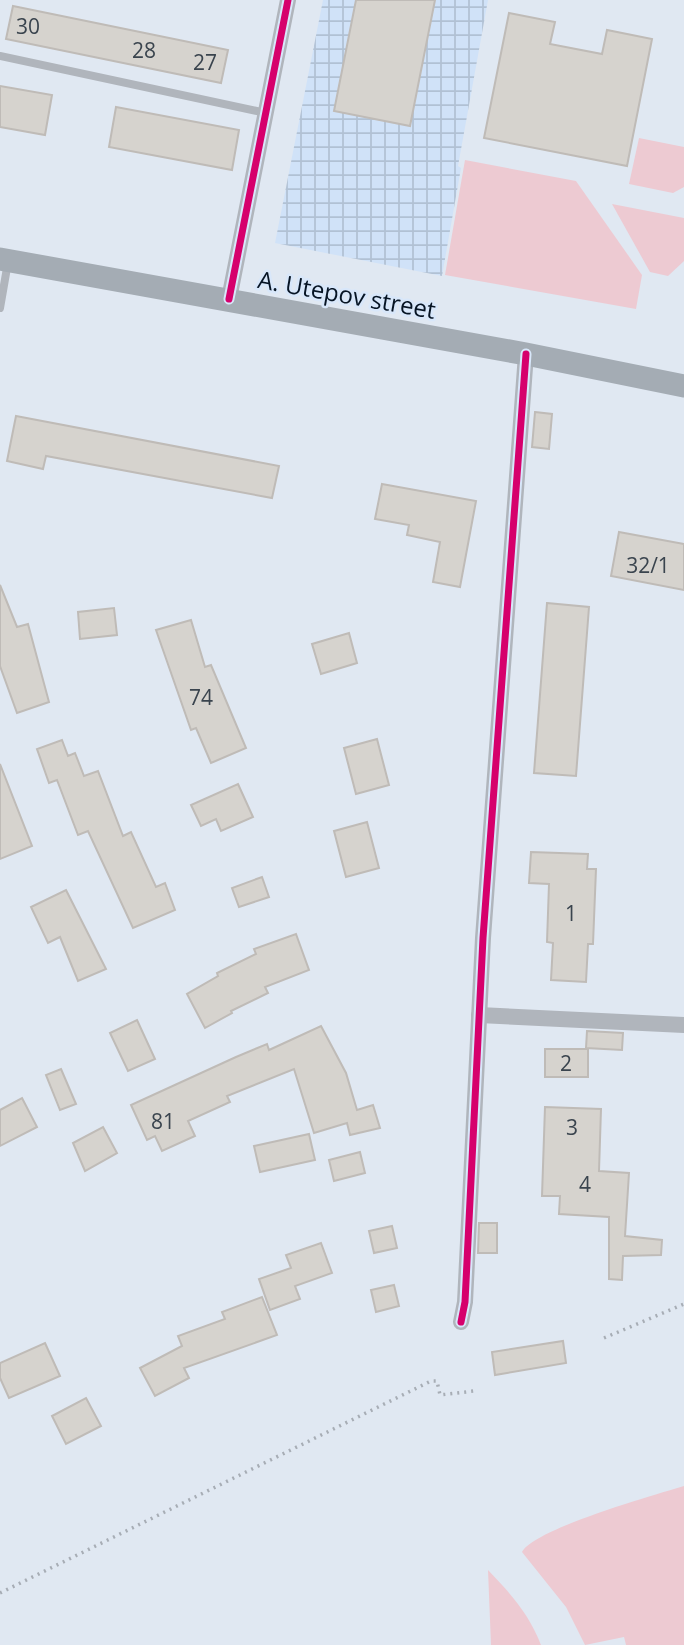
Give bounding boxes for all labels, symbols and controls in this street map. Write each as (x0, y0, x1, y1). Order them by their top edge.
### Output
house number: 30 (16, 12, 40, 40)
house number: 28 (132, 36, 156, 64)
house number: 27 (193, 48, 217, 76)
street label: A. Utepov street (256, 262, 438, 326)
house number: 32/1 (626, 551, 670, 579)
house number: 74 (189, 683, 213, 711)
house number: 1 (565, 899, 577, 927)
house number: 2 (560, 1049, 572, 1077)
house number: 81 (151, 1107, 175, 1135)
house number: 3 (566, 1113, 578, 1141)
house number: 4 (579, 1170, 591, 1198)

